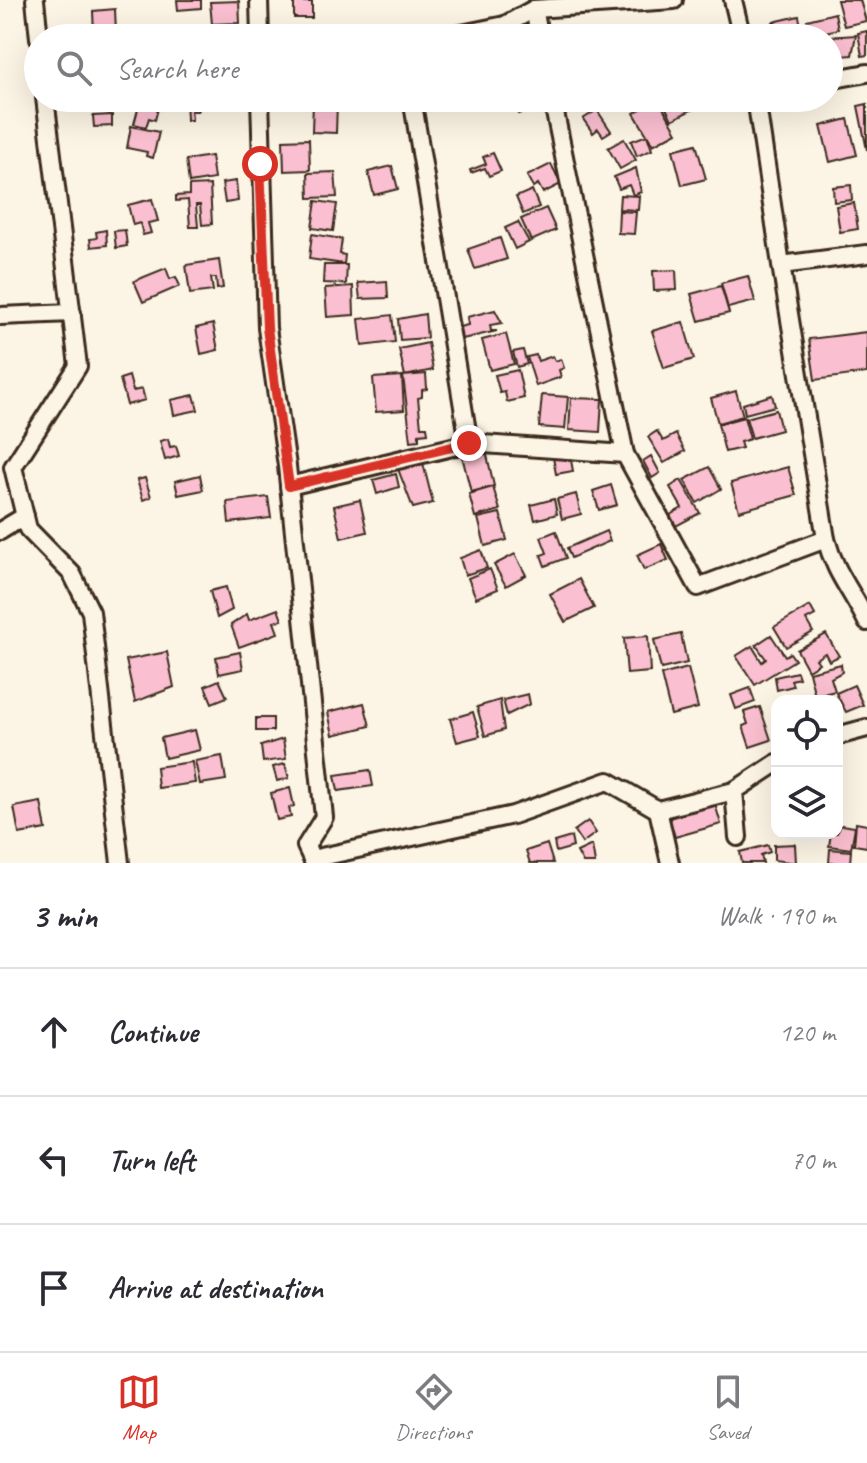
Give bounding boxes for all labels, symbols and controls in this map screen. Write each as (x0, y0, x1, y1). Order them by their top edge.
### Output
search box (24, 24, 843, 112)
icon: search (52, 46, 96, 90)
text: Search here (116, 49, 238, 87)
route start (242, 146, 278, 182)
route end (451, 425, 487, 461)
map controls (771, 695, 843, 839)
button: locate (771, 695, 843, 767)
button: layers (771, 767, 843, 839)
text: 3 min (32, 894, 97, 937)
text: Walk · 190 m (718, 899, 835, 932)
icon: ahead (32, 1010, 76, 1054)
text: Continue (108, 1013, 198, 1051)
text: 120 m (779, 1016, 835, 1049)
icon: left (32, 1138, 76, 1182)
text: Turn left (108, 1141, 195, 1179)
text: 70 m (791, 1144, 835, 1177)
icon: arrive (32, 1266, 76, 1310)
text: Arrive at destination (108, 1269, 323, 1307)
tab: Map (117, 1370, 161, 1446)
tab: Directions (395, 1370, 472, 1446)
tab: Saved (706, 1370, 750, 1446)

